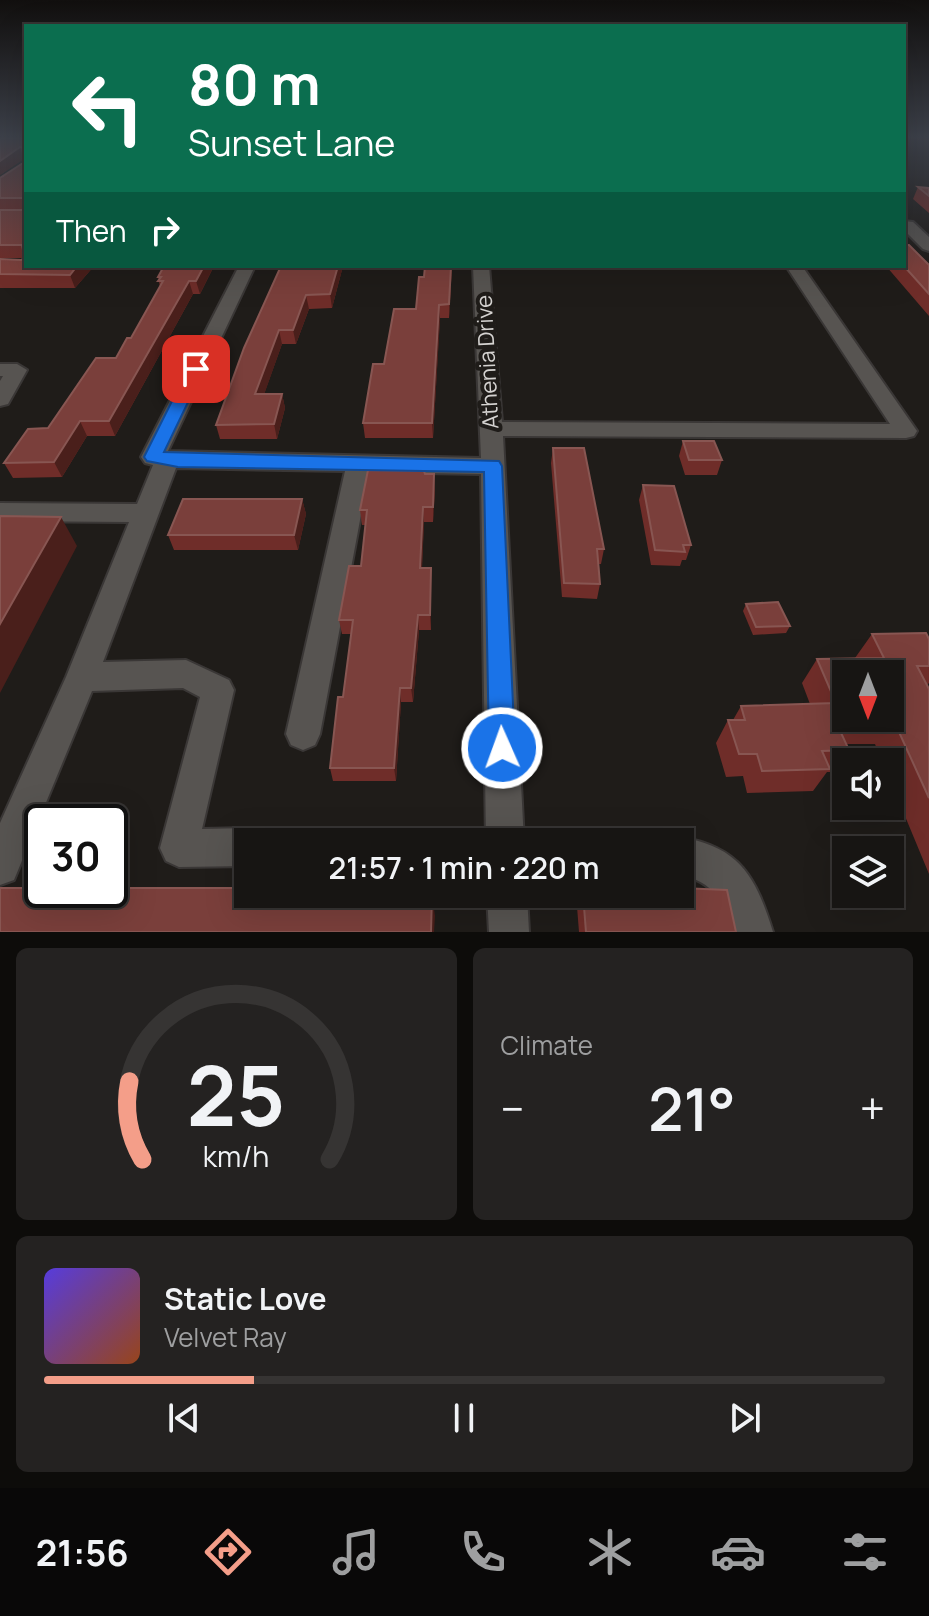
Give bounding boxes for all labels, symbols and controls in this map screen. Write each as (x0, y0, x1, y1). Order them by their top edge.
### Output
text: 80 m (188, 45, 321, 122)
icon: left (56, 56, 160, 160)
text: Sunset Lane (188, 118, 395, 167)
icon: right (143, 208, 187, 252)
text: Then (56, 210, 127, 251)
street label: Athenia Drive (469, 294, 505, 430)
pin (162, 335, 230, 403)
icon: arrive (174, 347, 218, 391)
north arrow (832, 660, 904, 732)
map controls (832, 660, 904, 908)
position arrow (460, 706, 544, 790)
button: sound (832, 748, 904, 820)
speed limit sign: 30 (24, 804, 128, 908)
button: layers (832, 836, 904, 908)
text: 21:57 · 1 min · 220 m (329, 847, 599, 888)
text: Climate (501, 1027, 593, 1063)
text: 25 (187, 1037, 285, 1151)
text: 21° (648, 1067, 736, 1149)
text: − (501, 1078, 524, 1138)
text: + (860, 1078, 885, 1138)
text: km/h (203, 1137, 269, 1176)
text: Static Love (164, 1278, 327, 1319)
text: Velvet Ray (164, 1319, 287, 1355)
icon: previous (162, 1396, 206, 1440)
icon: pause (442, 1396, 486, 1440)
icon: next (723, 1396, 767, 1440)
icon: directions (200, 1524, 256, 1580)
icon: music (328, 1524, 384, 1580)
icon: phone (455, 1524, 511, 1580)
icon: climate (582, 1524, 638, 1580)
icon: car (710, 1524, 766, 1580)
icon: filters (837, 1524, 893, 1580)
text: 21:56 (36, 1528, 129, 1577)

